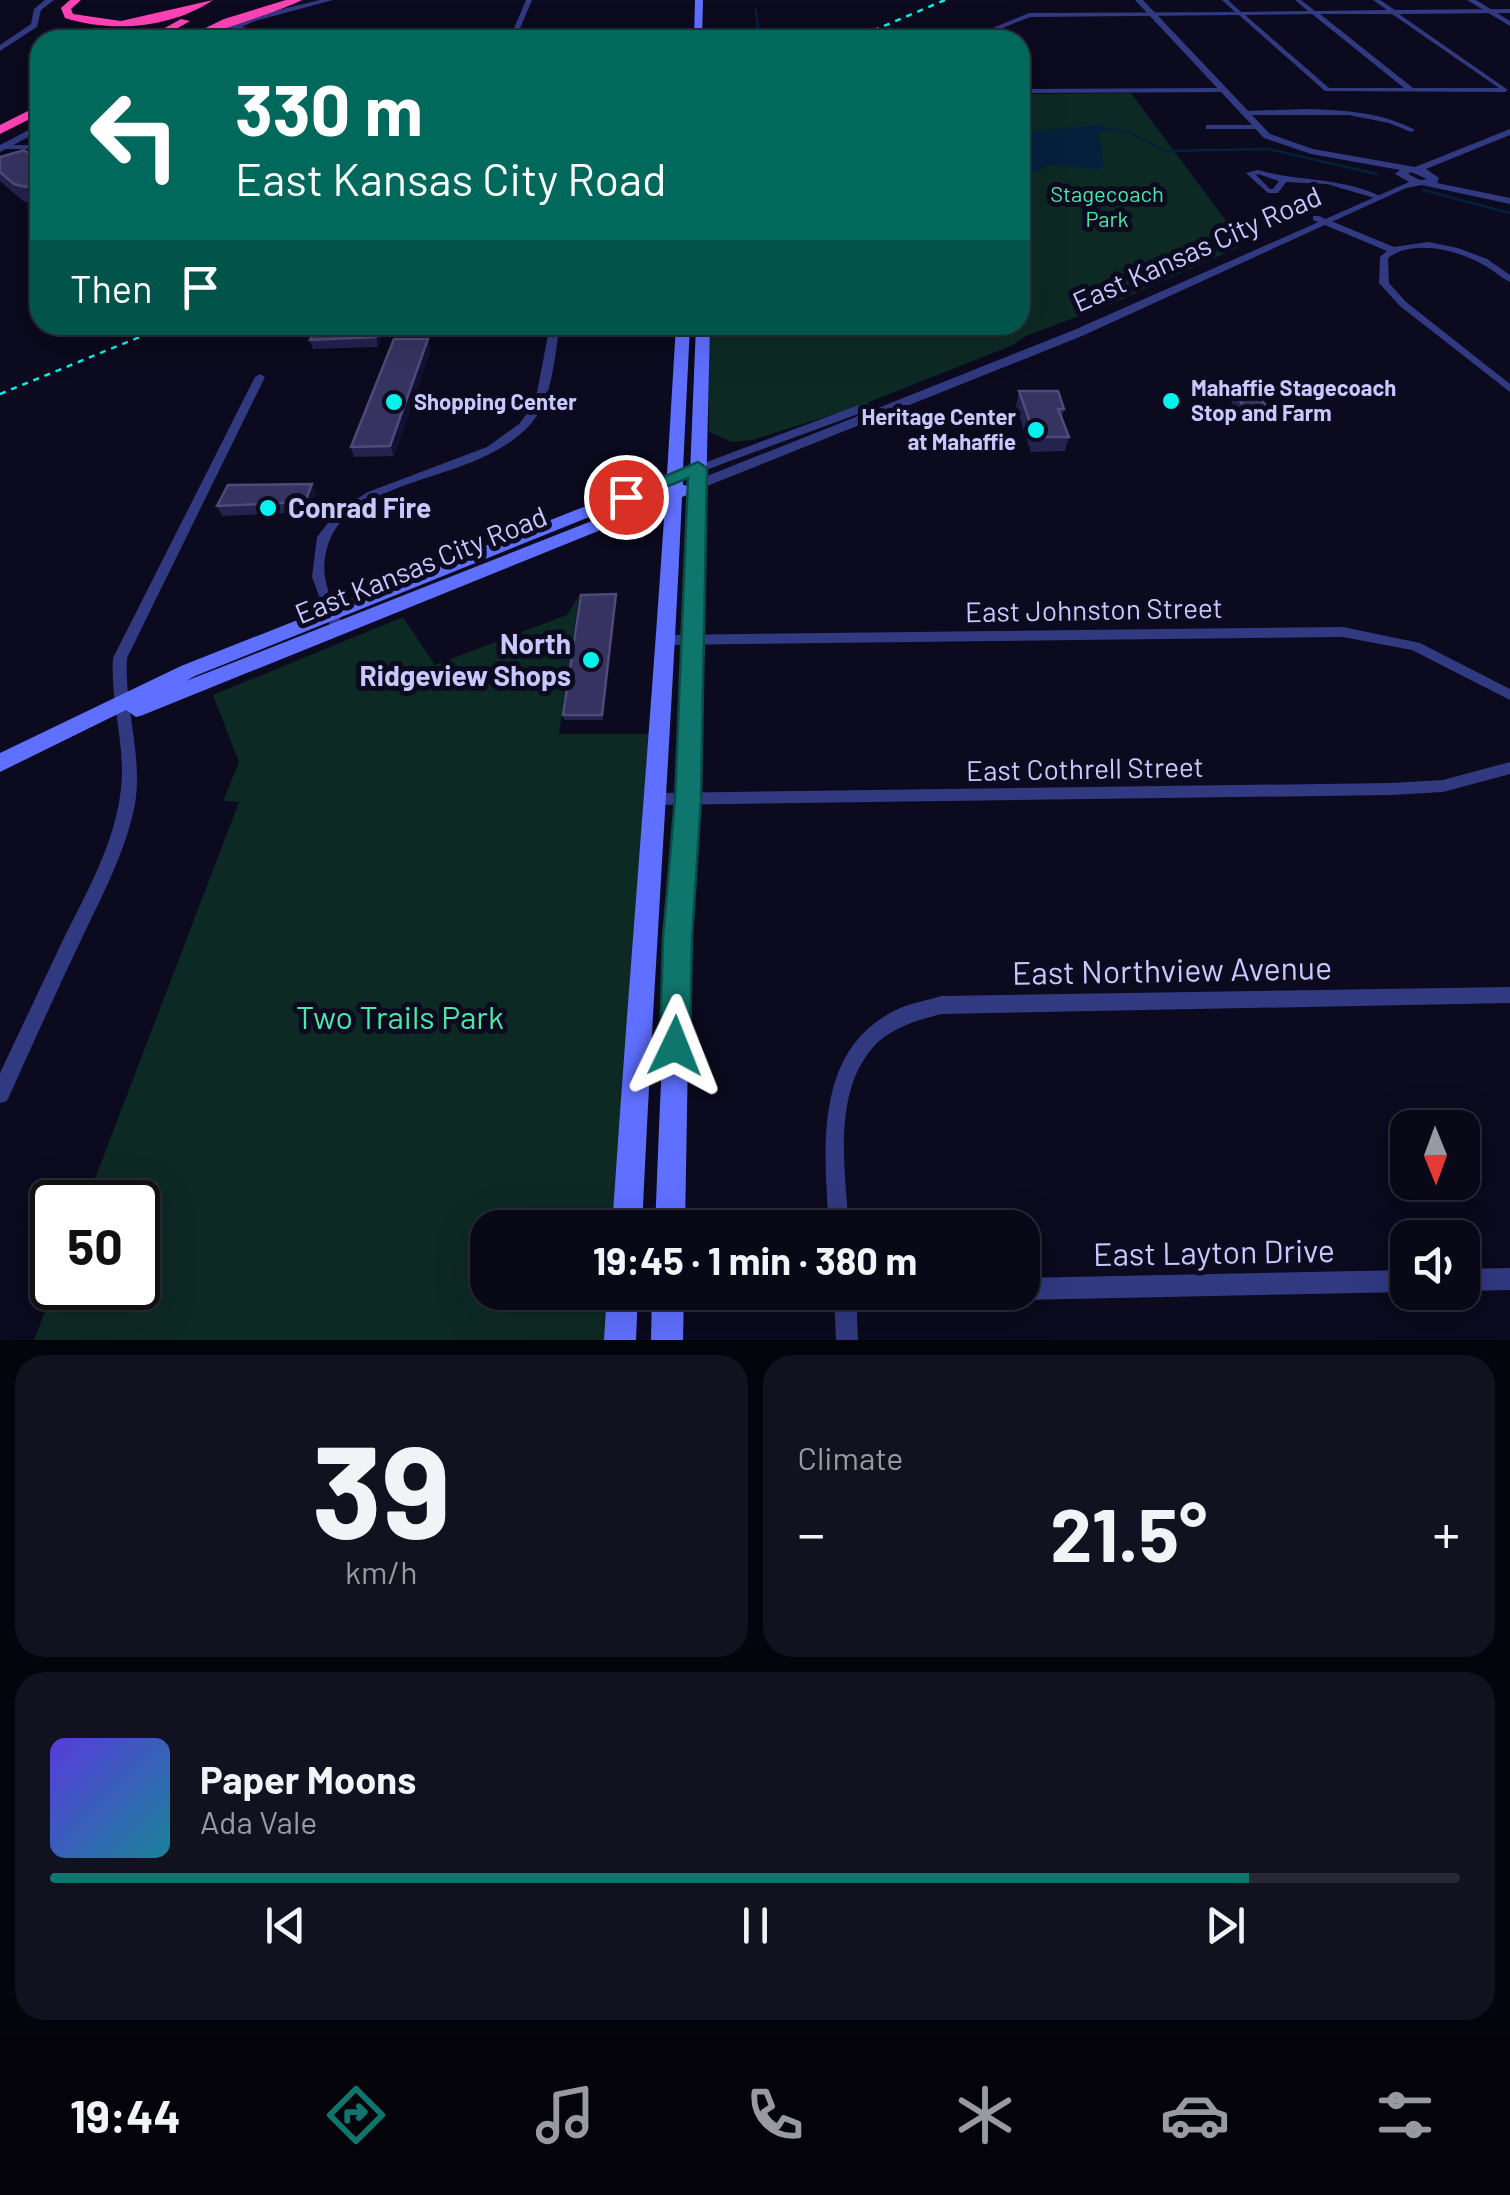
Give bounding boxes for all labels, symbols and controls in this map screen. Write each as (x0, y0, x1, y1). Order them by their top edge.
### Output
text: 330 m (235, 66, 423, 150)
icon: left (70, 70, 200, 200)
text: East Kansas City Road (235, 151, 667, 205)
street label: East Kansas City Road (1067, 178, 1326, 318)
park label: Stagecoach Park (1050, 180, 1164, 231)
icon: arrive (173, 260, 228, 315)
text: Then (70, 265, 153, 311)
place label: Mahaffie Stagecoach Stop and Farm (1191, 374, 1396, 425)
place label: Shopping Center (414, 388, 577, 414)
marker: Mahaffie Stagecoach Stop and Farm (1160, 390, 1182, 412)
marker: Shopping Center (383, 391, 405, 413)
place label: Heritage Center at Mahaffie (861, 403, 1017, 454)
marker: Heritage Center at Mahaffie (1025, 419, 1047, 441)
pin (584, 455, 669, 540)
icon: arrive (599, 470, 654, 525)
place label: Conrad Fire (288, 490, 431, 524)
marker: Conrad Fire (257, 497, 279, 519)
street label: East Kansas City Road (290, 498, 552, 630)
street label: East Johnston Street (965, 590, 1223, 628)
place label: North Ridgeview Shops (360, 626, 571, 692)
marker: North Ridgeview Shops (580, 649, 602, 671)
street label: East Cothrell Street (966, 749, 1204, 787)
street label: East Northview Avenue (1012, 947, 1332, 991)
position arrow (623, 994, 727, 1098)
park label: Two Trails Park (296, 997, 504, 1035)
north arrow (1390, 1110, 1480, 1200)
map controls (1390, 1110, 1480, 1310)
speed limit sign: 50 (30, 1180, 160, 1310)
button: sound (1390, 1220, 1480, 1310)
street label: East Layton Drive (1093, 1230, 1335, 1272)
text: 19:45 · 1 min · 380 m (593, 1237, 917, 1283)
text: 39 (312, 1409, 451, 1565)
text: Climate (798, 1438, 903, 1476)
text: 21.5° (1050, 1487, 1207, 1577)
text: − (798, 1499, 825, 1565)
text: + (1432, 1499, 1460, 1565)
text: km/h (345, 1552, 417, 1590)
text: Paper Moons (200, 1756, 416, 1802)
text: Ada Vale (200, 1802, 317, 1840)
icon: previous (258, 1898, 313, 1953)
icon: pause (728, 1898, 783, 1953)
icon: next (1198, 1898, 1253, 1953)
icon: directions (321, 2080, 391, 2150)
icon: music (530, 2080, 600, 2150)
icon: phone (740, 2080, 810, 2150)
icon: climate (950, 2080, 1020, 2150)
icon: car (1160, 2080, 1230, 2150)
icon: filters (1370, 2080, 1440, 2150)
text: 19:44 (70, 2088, 181, 2142)

